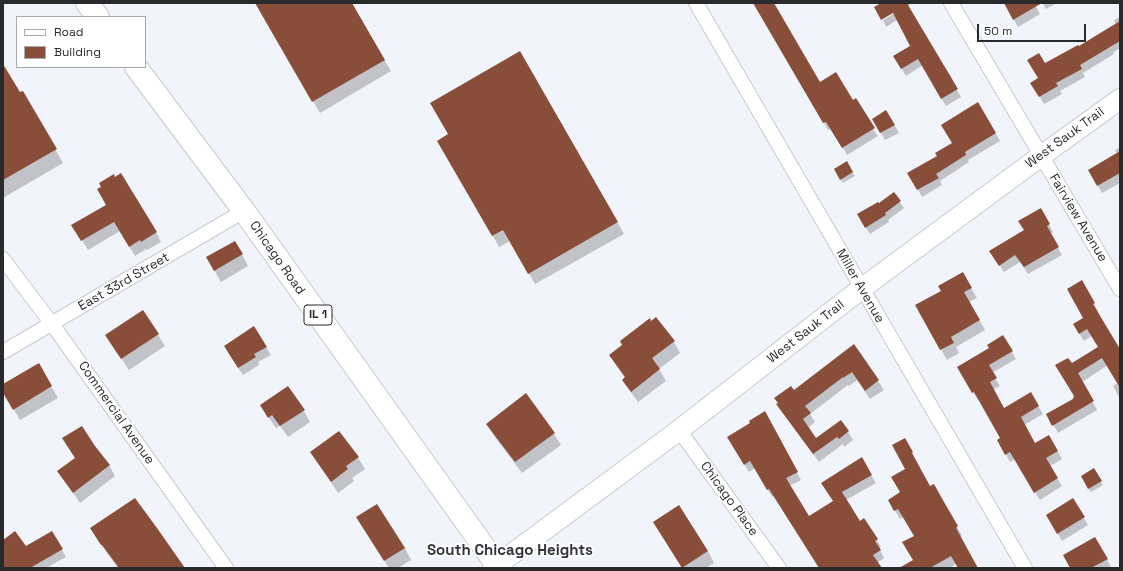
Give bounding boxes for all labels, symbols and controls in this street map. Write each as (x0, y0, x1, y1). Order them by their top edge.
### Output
legend (16, 16, 146, 68)
scale bar (979, 16, 1088, 42)
text: 50 m (984, 23, 1012, 39)
text: Road (54, 24, 83, 40)
text: Building (54, 44, 101, 60)
street label: West Sauk Trail (1023, 104, 1107, 172)
street label: Fairview Avenue (1046, 171, 1110, 265)
street label: Chicago Road (246, 218, 308, 298)
street label: Miller Avenue (833, 246, 887, 326)
street label: East 33rd Street (76, 250, 172, 314)
street label: West Sauk Trail (764, 297, 848, 367)
road number: IL 1 (304, 305, 332, 325)
street label: Commercial Avenue (75, 359, 157, 467)
street label: Chicago Place (697, 459, 761, 539)
district label: South Chicago Heights (427, 542, 593, 560)

